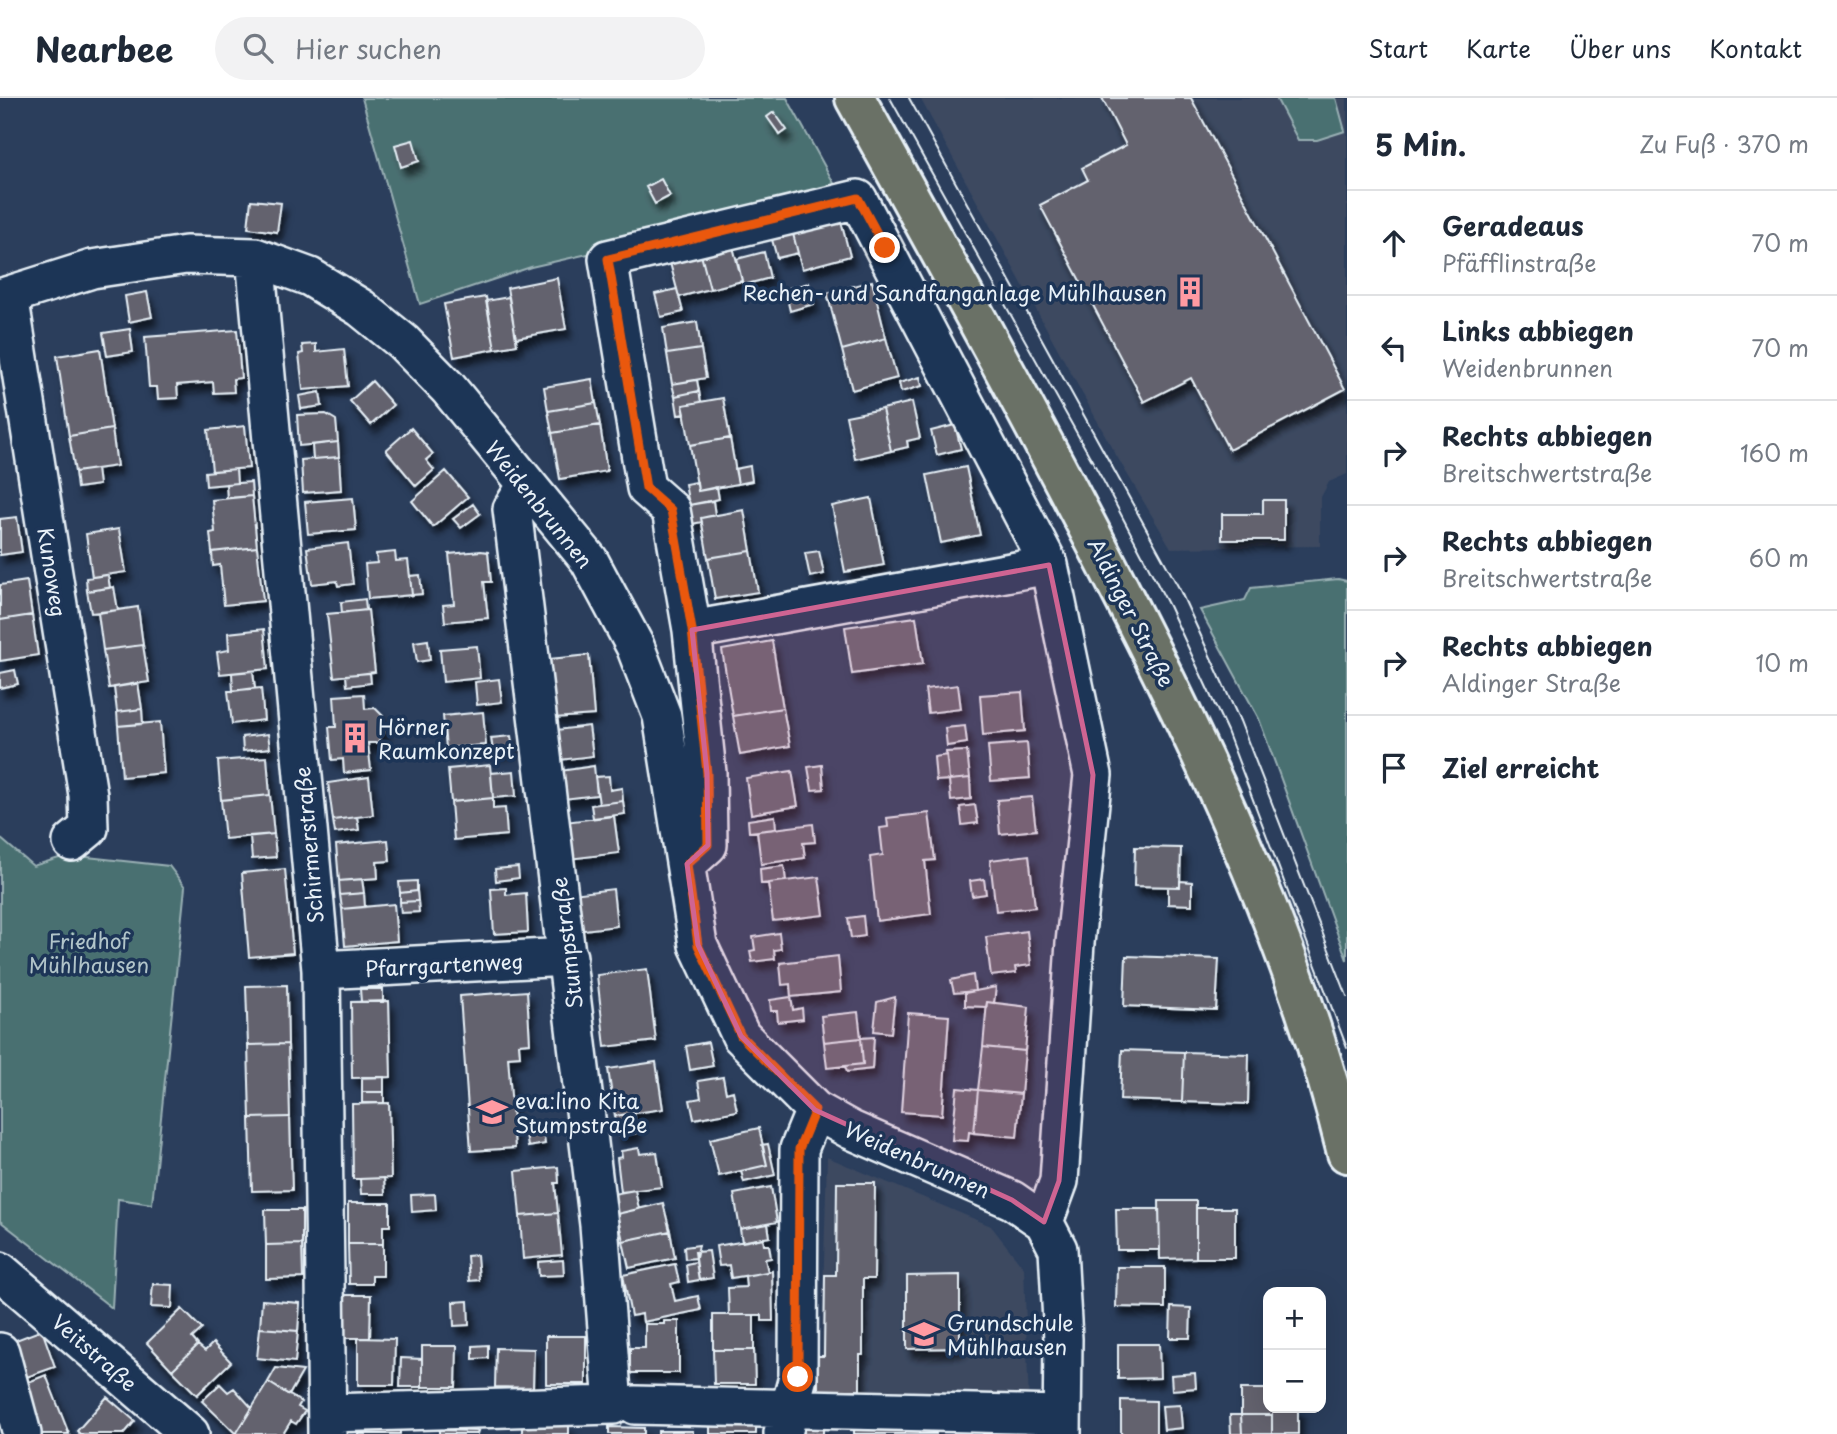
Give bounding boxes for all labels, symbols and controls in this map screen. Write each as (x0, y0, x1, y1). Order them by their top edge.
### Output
search box (215, 17, 705, 80)
text: Nearbee (35, 23, 173, 73)
icon: search (239, 29, 277, 67)
text: Hier suchen (295, 29, 442, 68)
text: Start (1368, 30, 1428, 66)
text: Karte (1466, 30, 1531, 66)
text: Über uns (1569, 30, 1671, 66)
text: Kontakt (1709, 30, 1802, 66)
text: 5 Min. (1375, 121, 1466, 166)
text: Zu Fuß · 370 m (1639, 126, 1809, 161)
text: Geradeaus (1442, 206, 1584, 245)
icon: ahead (1375, 224, 1413, 262)
text: 70 m (1751, 225, 1809, 260)
route end (869, 232, 900, 263)
text: Pfäfflinstraße (1442, 245, 1596, 280)
building icon: Rechen- und Sandfanganlage Mühlhausen (1173, 275, 1207, 309)
place label: Rechen- und Sandfanganlage Mühlhausen (743, 276, 1167, 308)
text: Links abbiegen (1442, 311, 1634, 350)
icon: left (1375, 329, 1413, 367)
text: 70 m (1751, 330, 1809, 365)
text: Weidenbrunnen (1442, 350, 1614, 385)
text: Rechts abbiegen (1442, 416, 1653, 455)
street label: Weidenbrunnen (478, 433, 602, 575)
icon: right (1375, 434, 1413, 472)
text: 160 m (1740, 435, 1809, 470)
text: Breitschwertstraße (1442, 455, 1652, 490)
text: Rechts abbiegen (1442, 521, 1653, 560)
street label: Kunoweg (30, 525, 76, 619)
street label: Aldinger Straße (1081, 532, 1183, 692)
icon: right (1375, 539, 1413, 577)
text: 60 m (1749, 540, 1809, 575)
text: Breitschwertstraße (1442, 560, 1652, 595)
text: Rechts abbiegen (1442, 626, 1653, 665)
icon: right (1375, 644, 1413, 682)
text: 10 m (1755, 645, 1809, 680)
text: Aldinger Straße (1442, 665, 1621, 700)
place label: Hörner Raumkonzept (378, 710, 515, 766)
building icon: Hörner Raumkonzept (338, 721, 372, 755)
text: Ziel erreicht (1442, 748, 1600, 787)
icon: arrive (1375, 749, 1413, 787)
street label: Schirmerstraße (285, 765, 331, 925)
street label: Stumpstraße (542, 875, 590, 1011)
park label: Friedhof Mühlhausen (29, 924, 149, 980)
street label: Pfarrgartenweg (364, 944, 524, 984)
place label: eva:lino Kita Stumpstraße (515, 1084, 647, 1140)
school or university icon: eva:lino Kita Stumpstraße (475, 1095, 509, 1129)
street label: Weidenbrunnen (840, 1113, 996, 1205)
map controls (1263, 1287, 1326, 1413)
button: + (1263, 1287, 1326, 1350)
street label: Veitstraße (45, 1306, 145, 1398)
place label: Grundschule Mühlhausen (947, 1306, 1074, 1362)
school or university icon: Grundschule Mühlhausen (907, 1317, 941, 1351)
button: − (1263, 1350, 1326, 1413)
route start (782, 1361, 813, 1392)

